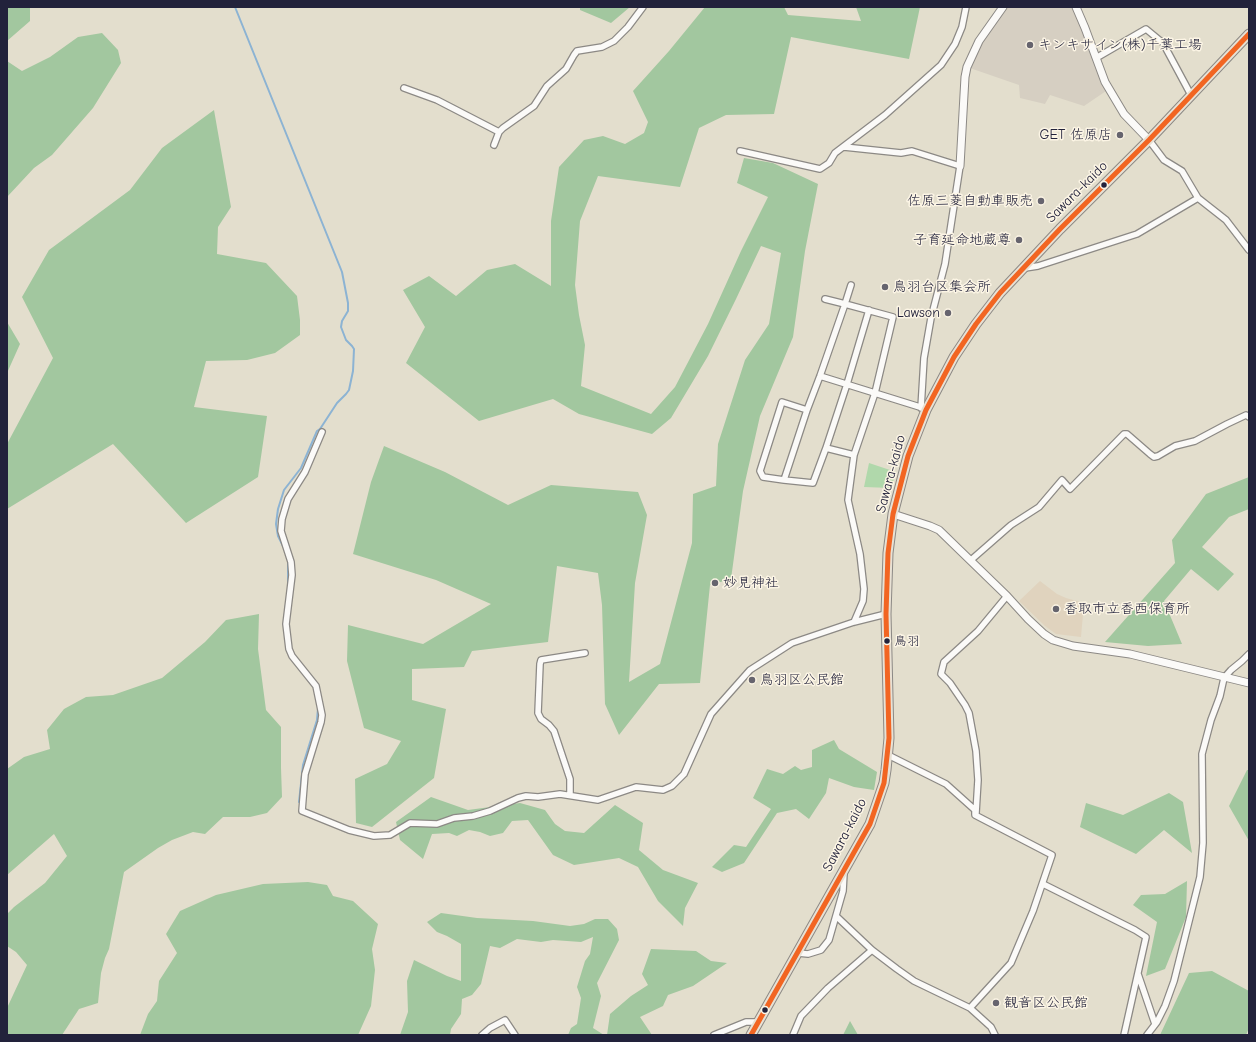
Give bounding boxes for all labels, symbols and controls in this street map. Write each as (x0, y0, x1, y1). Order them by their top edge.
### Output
place label: キンキサイン(株)千葉工場 (1038, 37, 1202, 53)
marker: キンキサイン(株)千葉工場 (1025, 40, 1035, 50)
place label: GET 佐原店 (1040, 127, 1112, 143)
marker: GET 佐原店 (1115, 130, 1125, 140)
street label: Sawara-kaido (1043, 158, 1111, 226)
unlabelled marker (1099, 180, 1109, 190)
place label: 佐原三菱自動車販売 (907, 193, 1033, 209)
marker: 佐原三菱自動車販売 (1036, 196, 1046, 206)
place label: 子育延命地蔵尊 (913, 232, 1011, 248)
marker: 子育延命地蔵尊 (1014, 235, 1024, 245)
place label: 鳥羽台区集会所 (893, 279, 991, 295)
marker: 鳥羽台区集会所 (880, 282, 890, 292)
place label: Lawson (897, 305, 940, 321)
marker: Lawson (943, 308, 953, 318)
street label: Sawara-kaido (873, 433, 909, 515)
place label: 妙見神社 (723, 575, 779, 591)
marker: 妙見神社 (710, 578, 720, 588)
place label: 香取市立香西保育所 (1064, 601, 1190, 617)
marker: 香取市立香西保育所 (1051, 604, 1061, 614)
place label: 鳥羽 (894, 633, 920, 649)
marker: 鳥羽 (882, 636, 892, 646)
place label: 鳥羽区公民館 (760, 672, 844, 688)
marker: 鳥羽区公民館 (747, 675, 757, 685)
street label: Sawara-kaido (819, 795, 871, 875)
place label: 観音区公民館 (1004, 995, 1088, 1011)
marker: 観音区公民館 (991, 998, 1001, 1008)
unlabelled marker (760, 1005, 770, 1015)

